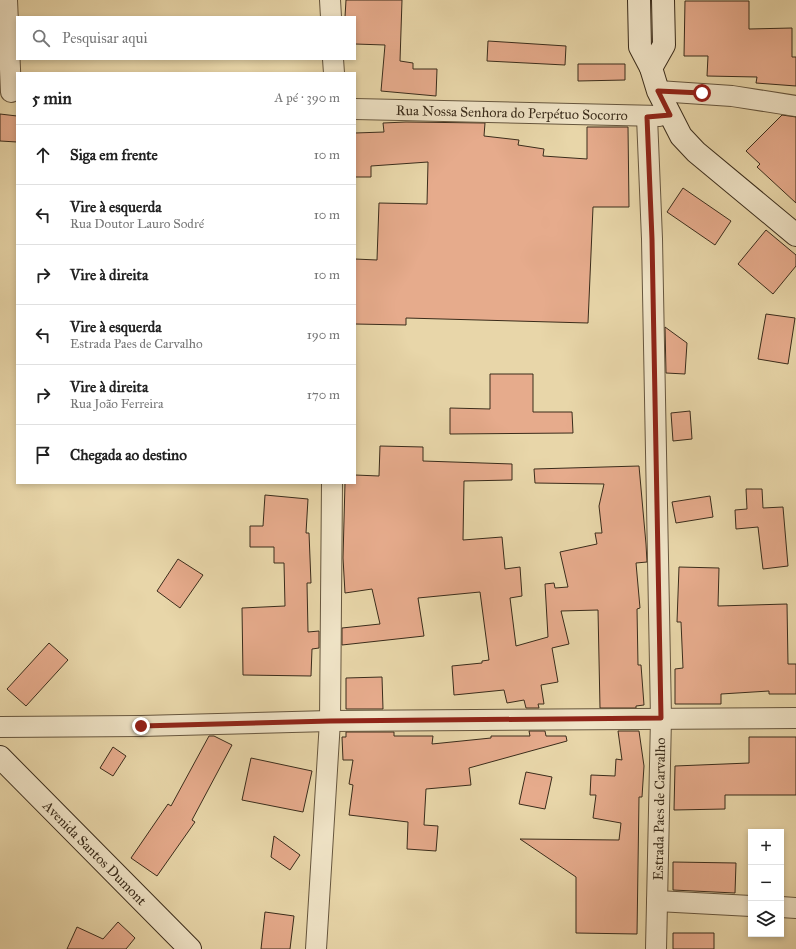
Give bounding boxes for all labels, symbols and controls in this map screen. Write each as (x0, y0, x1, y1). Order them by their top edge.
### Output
search box (16, 16, 356, 60)
icon: search (30, 27, 52, 49)
text: Pesquisar aqui (62, 29, 148, 47)
route start (693, 84, 711, 102)
text: 5 min (32, 88, 72, 109)
text: A pé · 390 m (275, 90, 340, 106)
street label: Rua Nossa Senhora do Perpétuo Socorro (396, 102, 628, 124)
icon: ahead (32, 144, 54, 166)
text: Siga em frente (70, 146, 158, 164)
text: 10 m (314, 147, 340, 163)
text: Vire à esquerda (70, 198, 162, 216)
icon: left (32, 204, 54, 226)
text: 10 m (314, 207, 340, 223)
text: Rua Doutor Lauro Sodré (70, 216, 204, 232)
icon: right (32, 264, 54, 286)
text: Vire à direita (70, 266, 148, 284)
text: 10 m (314, 267, 340, 283)
text: Vire à esquerda (70, 318, 162, 336)
icon: left (32, 324, 54, 346)
text: 190 m (307, 327, 340, 343)
text: Estrada Paes de Carvalho (70, 336, 203, 352)
text: Vire à direita (70, 378, 148, 396)
icon: right (32, 384, 54, 406)
text: 170 m (307, 387, 340, 403)
text: Rua João Ferreira (70, 396, 163, 412)
icon: arrive (32, 444, 54, 466)
text: Chegada ao destino (70, 446, 187, 464)
route end (132, 717, 150, 735)
street label: Estrada Paes de Carvalho (650, 737, 669, 881)
street label: Avenida Santos Dumont (39, 797, 150, 909)
map controls (748, 829, 784, 937)
button: + (748, 829, 784, 865)
button: − (748, 865, 784, 901)
button: layers (748, 901, 784, 937)

